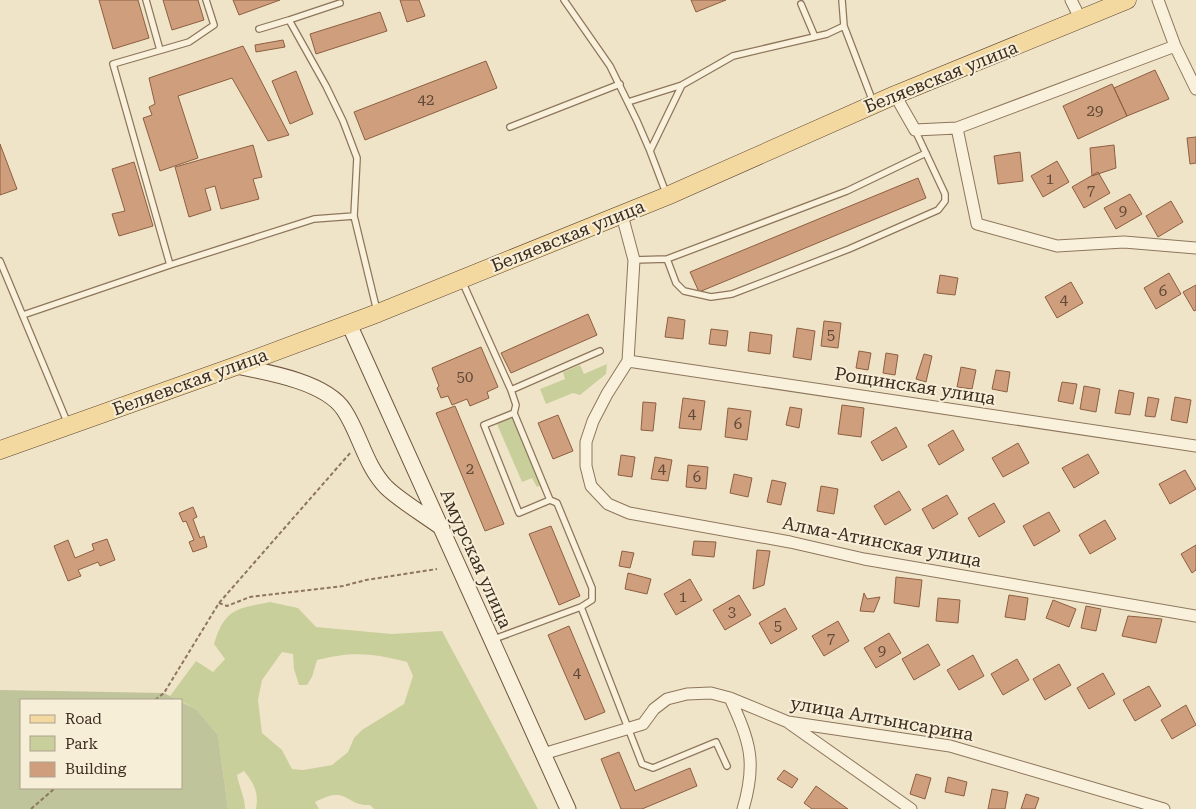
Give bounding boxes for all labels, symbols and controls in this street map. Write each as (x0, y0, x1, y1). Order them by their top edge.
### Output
street label: Беляевская улица (861, 36, 1021, 117)
house number: 42 (418, 91, 434, 109)
house number: 29 (1087, 102, 1103, 120)
house number: 1 (1046, 170, 1054, 188)
house number: 7 (1087, 181, 1095, 199)
street label: Беляевская улица (488, 195, 648, 276)
house number: 9 (1119, 202, 1127, 220)
house number: 6 (1159, 282, 1167, 300)
house number: 4 (1060, 291, 1069, 309)
house number: 5 (827, 326, 835, 344)
street label: Беляевская улица (109, 344, 271, 419)
street label: Рощинская улица (833, 362, 997, 409)
house number: 50 (457, 368, 473, 386)
house number: 4 (688, 405, 697, 423)
house number: 6 (734, 415, 742, 433)
house number: 2 (466, 460, 474, 478)
house number: 4 (658, 460, 667, 478)
house number: 6 (693, 468, 701, 486)
street label: Амурская улица (436, 486, 517, 632)
street label: Алма-Атинская улица (781, 512, 984, 571)
house number: 1 (679, 588, 687, 606)
house number: 3 (728, 603, 736, 621)
house number: 5 (774, 617, 782, 635)
house number: 7 (827, 629, 835, 647)
house number: 9 (878, 642, 886, 660)
house number: 4 (573, 664, 582, 682)
street label: улица Алтынсарина (789, 692, 976, 745)
legend (20, 699, 182, 789)
text: Road (65, 710, 102, 728)
text: Park (65, 735, 99, 753)
text: Building (65, 760, 127, 778)

